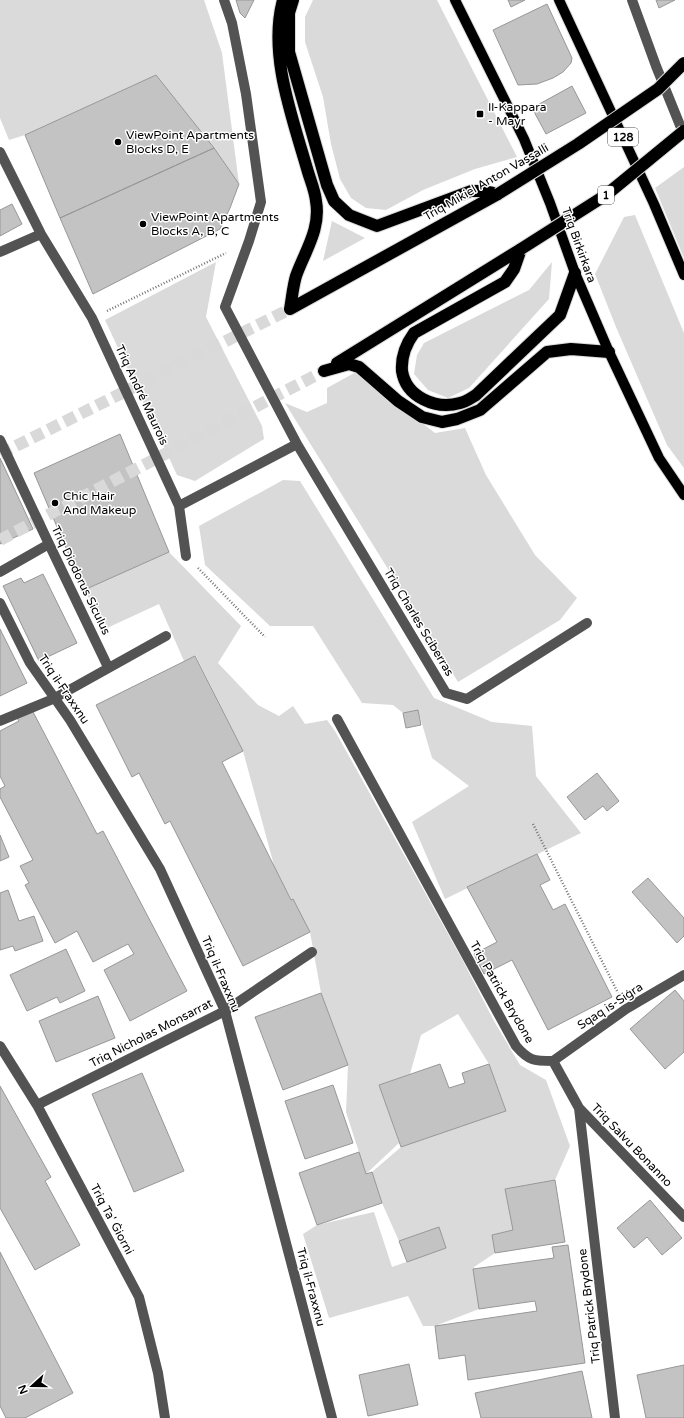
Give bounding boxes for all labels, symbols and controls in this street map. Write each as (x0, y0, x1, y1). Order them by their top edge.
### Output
place label: Il-Kappara - Mayr (488, 100, 546, 128)
marker: Il-Kappara - Mayr (475, 109, 485, 119)
place label: ViewPoint Apartments Blocks D, E (126, 128, 254, 156)
road number: 128 (608, 128, 638, 146)
marker: ViewPoint Apartments Blocks D, E (113, 137, 123, 147)
street label: Triq Mikiel Anton Vassalli (421, 141, 551, 223)
road number: 1 (598, 186, 614, 204)
street label: Triq Birkirkara (559, 205, 599, 285)
place label: ViewPoint Apartments Blocks A, B, C (151, 210, 279, 238)
marker: ViewPoint Apartments Blocks A, B, C (138, 219, 148, 229)
street label: Triq André Maurois (113, 343, 171, 448)
place label: Chic Hair And Makeup (63, 489, 136, 517)
marker: Chic Hair And Makeup (50, 498, 60, 508)
street label: Triq Diodorus Siculus (48, 523, 114, 637)
street label: Triq Charles Sciberras (381, 566, 457, 679)
street label: Triq il-Fraxxnu (36, 651, 92, 727)
street label: Triq il-Fraxxnu (199, 934, 243, 1014)
street label: Triq Patrick Brydone (467, 938, 537, 1046)
street label: Sqaq is-Siġra (575, 980, 645, 1032)
street label: Triq Nicholas Monsarrat (87, 996, 215, 1070)
street label: Triq Salvu Bonanno (589, 1100, 675, 1190)
street label: Triq Ta' Ġiorni (88, 1181, 136, 1257)
street label: Triq il-Fraxxnu (294, 1246, 328, 1328)
street label: Triq Patrick Brydone (575, 1248, 603, 1364)
north arrow (12, 1366, 52, 1406)
text: N (15, 1383, 31, 1396)

